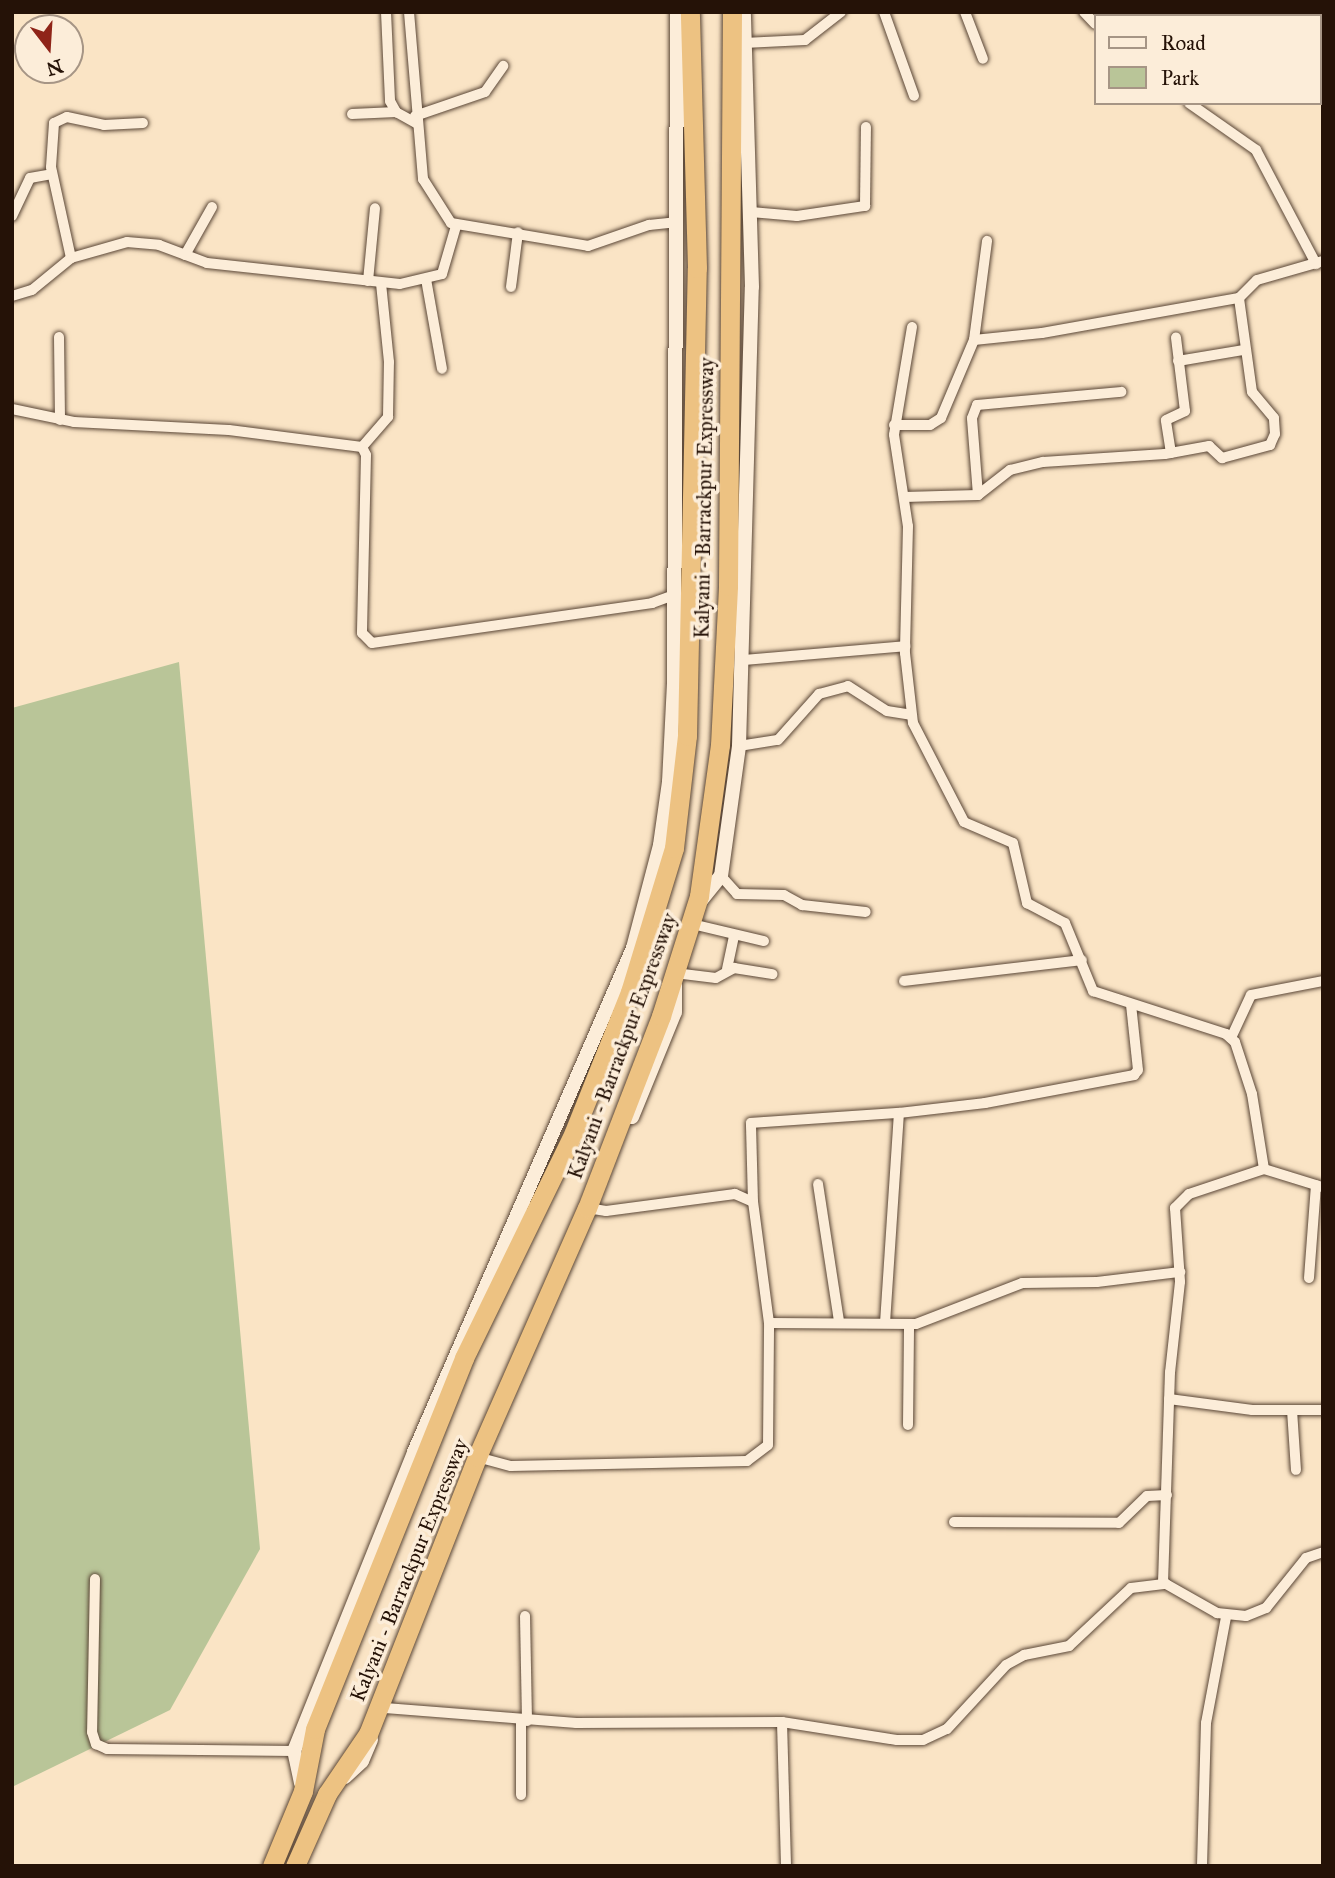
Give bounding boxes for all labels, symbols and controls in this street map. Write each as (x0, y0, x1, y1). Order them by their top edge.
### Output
north arrow (14, 14, 84, 84)
legend (1094, 14, 1321, 105)
text: Road (1161, 30, 1206, 56)
text: N (44, 54, 66, 81)
text: Park (1161, 65, 1199, 91)
street label: Kalyani - Barrackpur Expressway (689, 357, 719, 639)
street label: Kalyani - Barrackpur Expressway (562, 909, 682, 1183)
street label: Kalyani - Barrackpur Expressway (345, 1435, 473, 1705)

